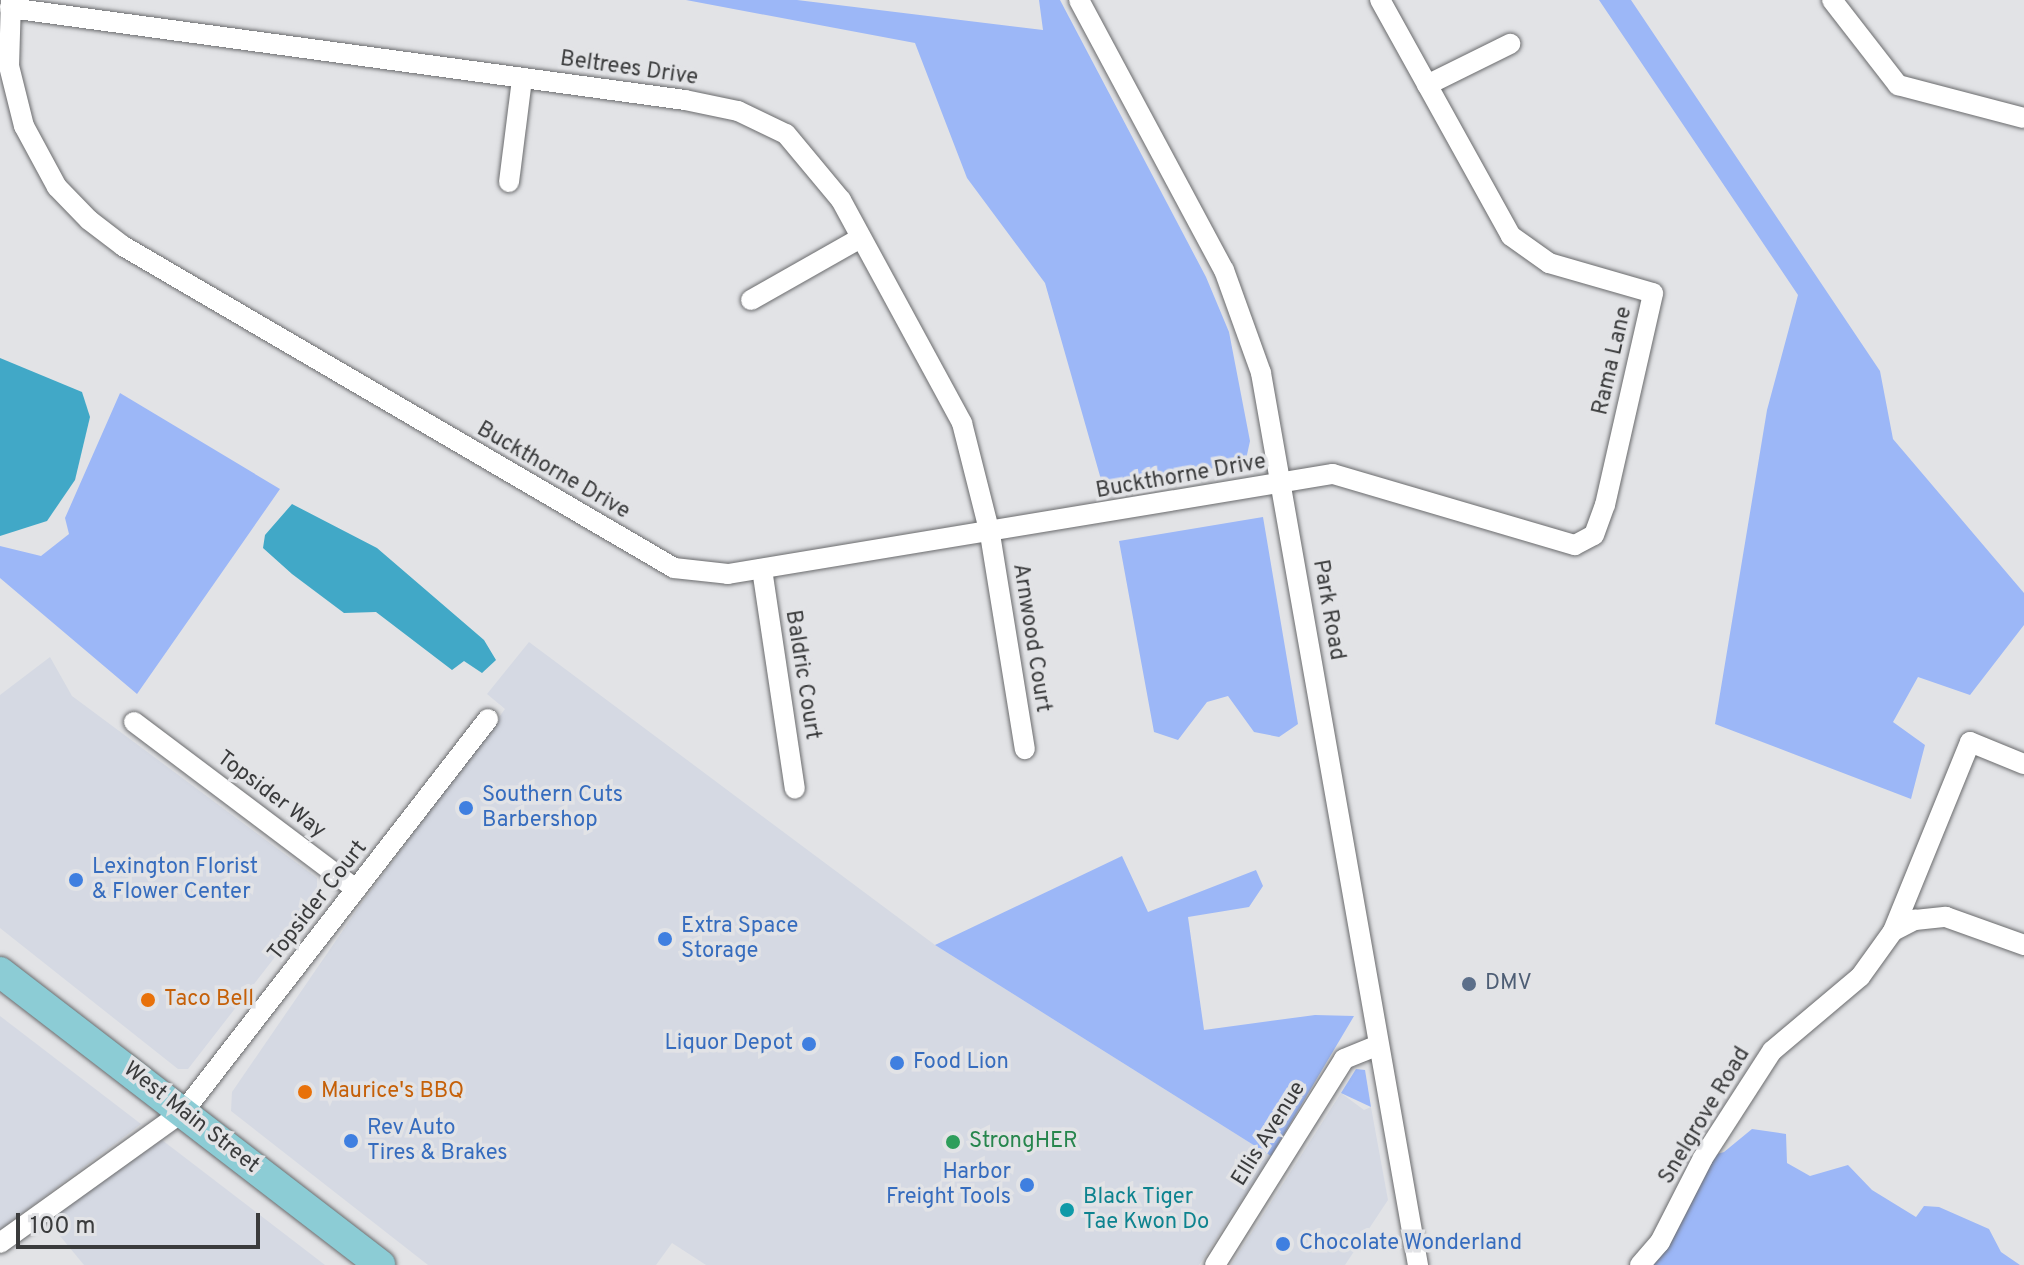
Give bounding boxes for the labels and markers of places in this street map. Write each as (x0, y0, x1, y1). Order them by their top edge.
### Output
place label: Southern Cuts Barbershop (482, 782, 623, 834)
marker: Southern Cuts Barbershop (457, 799, 475, 817)
place label: Lexington Florist & Flower Center (92, 854, 258, 906)
marker: Lexington Florist & Flower Center (67, 871, 85, 889)
place label: Extra Space Storage (681, 913, 798, 964)
marker: Extra Space Storage (656, 930, 674, 948)
place label: DMV (1485, 971, 1532, 997)
marker: DMV (1460, 975, 1478, 993)
place label: Taco Bell (164, 987, 254, 1013)
marker: Taco Bell (139, 991, 157, 1009)
place label: Liquor Depot (665, 1031, 793, 1057)
marker: Liquor Depot (800, 1035, 818, 1053)
place label: Food Lion (913, 1050, 1009, 1076)
marker: Food Lion (888, 1054, 906, 1072)
place label: Maurice's BBQ (321, 1079, 464, 1105)
marker: Maurice's BBQ (296, 1083, 314, 1101)
place label: Rev Auto Tires & Brakes (367, 1115, 508, 1166)
place label: StrongHER (969, 1129, 1078, 1155)
marker: Rev Auto Tires & Brakes (342, 1132, 360, 1150)
marker: StrongHER (944, 1133, 962, 1151)
place label: Harbor Freight Tools (885, 1159, 1011, 1210)
marker: Harbor Freight Tools (1018, 1176, 1036, 1194)
place label: Black Tiger Tae Kwon Do (1083, 1184, 1209, 1236)
marker: Black Tiger Tae Kwon Do (1058, 1201, 1076, 1219)
place label: Chocolate Wonderland (1299, 1231, 1523, 1257)
marker: Chocolate Wonderland (1274, 1235, 1292, 1253)

